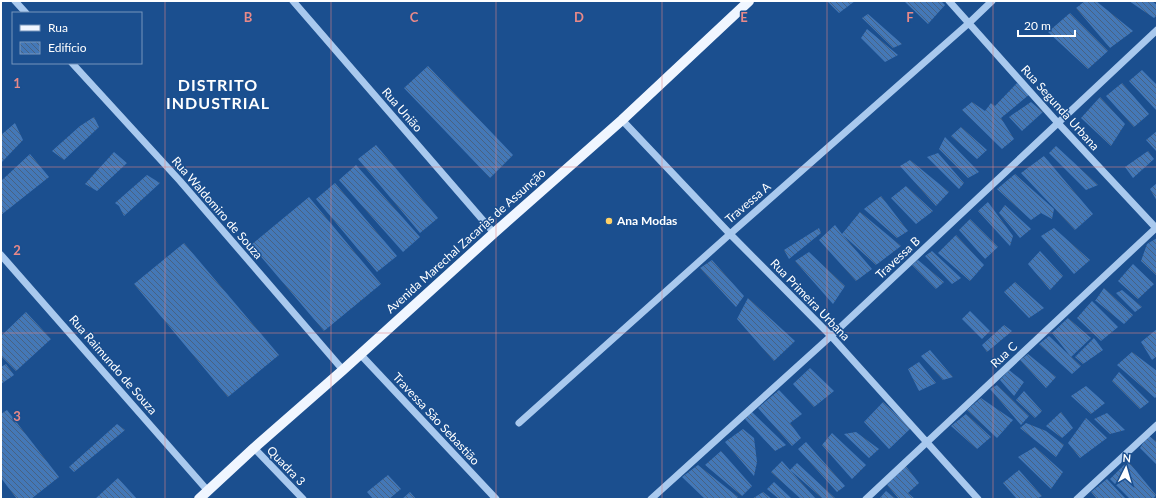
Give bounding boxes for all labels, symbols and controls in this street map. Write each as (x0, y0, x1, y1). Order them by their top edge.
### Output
text: B (244, 9, 253, 25)
text: C (410, 9, 419, 25)
text: D (574, 9, 584, 25)
text: E (740, 9, 748, 25)
text: F (906, 9, 914, 25)
legend (12, 12, 142, 64)
scale bar (1018, 12, 1075, 38)
text: 20 m (1024, 18, 1051, 33)
text: Rua (48, 20, 68, 35)
text: Edifício (48, 40, 87, 55)
street label: Rua Segunda Urbana (1018, 62, 1103, 153)
text: 1 (13, 75, 21, 91)
district label: DISTRITO INDUSTRIAL (166, 75, 270, 112)
street label: Rua União (379, 84, 426, 135)
street label: Rua Waldomiro de Souza (169, 153, 266, 262)
street label: Avenida Marechal Zacarias de Assunção (383, 165, 549, 316)
street label: Travessa A (722, 178, 774, 226)
place label: Ana Modas (616, 213, 677, 228)
marker: Ana Modas (604, 216, 614, 226)
street label: Travessa B (872, 233, 923, 282)
text: 2 (13, 242, 21, 258)
street label: Rua Primeira Urbana (767, 256, 853, 344)
street label: Rua Raimundo de Souza (66, 312, 161, 417)
street label: Rua C (987, 339, 1020, 371)
street label: Travessa São Sebastião (390, 369, 483, 468)
text: 3 (13, 408, 21, 424)
street label: Quadra 3 (264, 443, 309, 489)
north arrow (1106, 448, 1146, 488)
text: N (1122, 451, 1132, 464)

